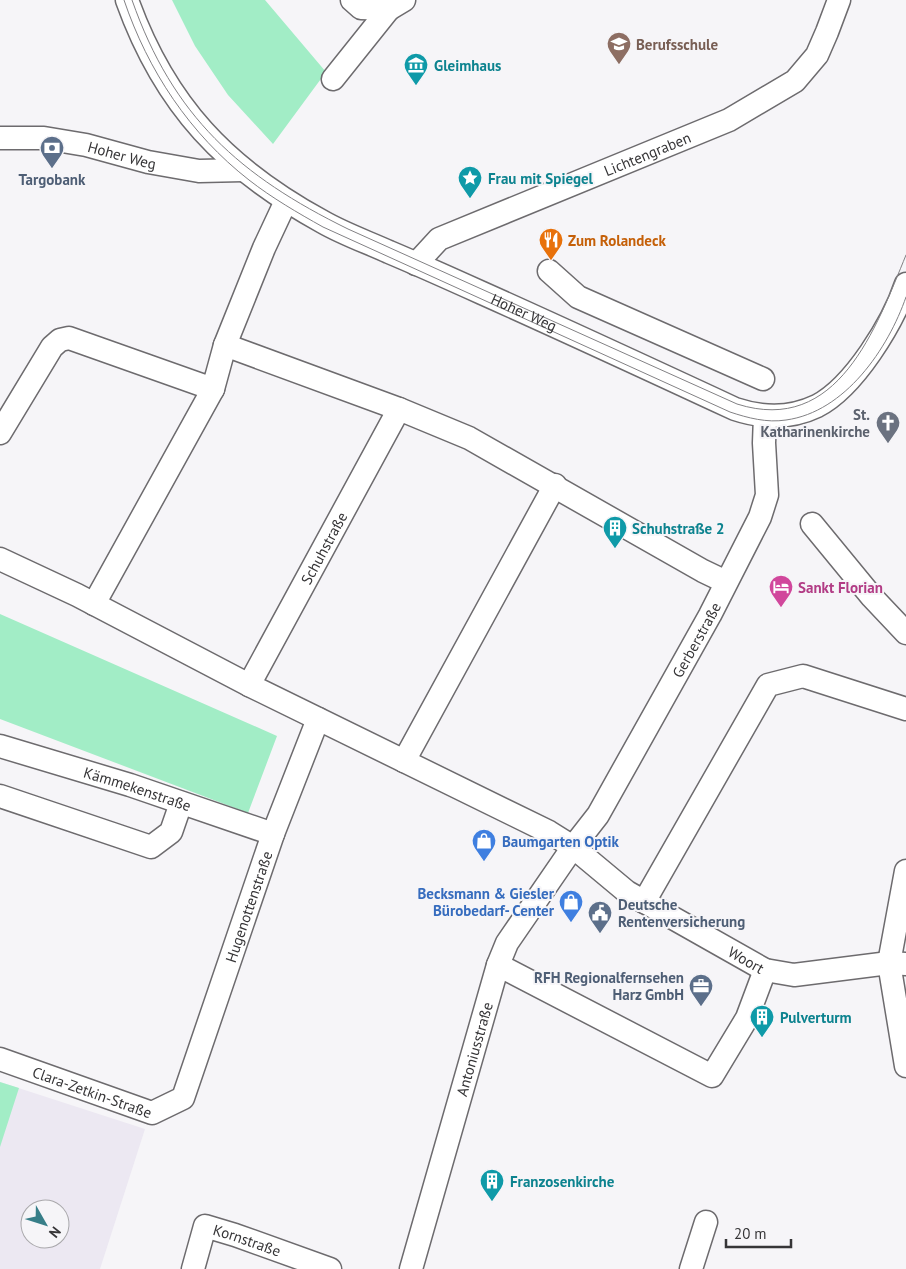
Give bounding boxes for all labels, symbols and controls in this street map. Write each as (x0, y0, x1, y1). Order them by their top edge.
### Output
school or university icon: Berufsschule (606, 31, 632, 65)
place label: Berufsschule (636, 35, 718, 54)
museum icon: Gleimhaus (403, 52, 429, 86)
place label: Gleimhaus (434, 56, 501, 75)
street label: Lichtengraben (601, 127, 693, 180)
bank icon: Targobank (39, 135, 65, 169)
street label: Hoher Weg (86, 136, 158, 173)
place icon: Frau mit Spiegel (457, 165, 483, 199)
place label: Frau mit Spiegel (488, 169, 594, 188)
place label: Targobank (19, 170, 86, 189)
restaurant icon: Zum Rolandeck (538, 227, 564, 261)
place label: Zum Rolandeck (568, 231, 666, 250)
street label: Hoher Weg (488, 289, 560, 335)
place label: St. Katharinenkirche (760, 405, 870, 441)
church icon: St. Katharinenkirche (875, 410, 901, 444)
street label: Schuhstraße (296, 508, 351, 588)
building icon: Schuhstraße 2 (602, 515, 628, 549)
place label: Schuhstraße 2 (632, 519, 725, 538)
hotel icon: Sankt Florian (768, 574, 794, 608)
place label: Sankt Florian (798, 578, 883, 597)
street label: Gerberstraße (668, 599, 725, 681)
street label: Kämmekenstraße (82, 762, 194, 815)
shop icon: Baumgarten Optik (471, 828, 497, 862)
place label: Baumgarten Optik (502, 832, 620, 851)
street label: Hugenottenstraße (220, 848, 276, 965)
place label: Becksmann & Giesler Bürobedarf- Center (418, 884, 555, 920)
shop icon: Becksmann & Giesler Bürobedarf- Center (558, 889, 584, 923)
place label: Deutsche Rentenversicherung (618, 895, 745, 931)
public building icon: Deutsche Rentenversicherung (587, 900, 613, 934)
street label: Woort (725, 942, 768, 977)
place label: RFH Regionalfernsehen Harz GmbH (534, 968, 684, 1004)
office icon: RFH Regionalfernsehen Harz GmbH (688, 973, 714, 1007)
street label: Antoniusstraße (452, 1000, 497, 1098)
building icon: Pulverturm (749, 1004, 775, 1038)
place label: Pulverturm (780, 1008, 852, 1027)
street label: Clara-Zetkin-Straße (30, 1062, 155, 1122)
building icon: Franzosenkirche (479, 1168, 505, 1202)
place label: Franzosenkirche (510, 1172, 615, 1191)
north arrow (20, 1199, 70, 1249)
scale bar (726, 1216, 791, 1248)
street label: Kornstraße (211, 1220, 284, 1260)
text: N (45, 1223, 65, 1241)
text: 20 m (734, 1224, 767, 1243)

